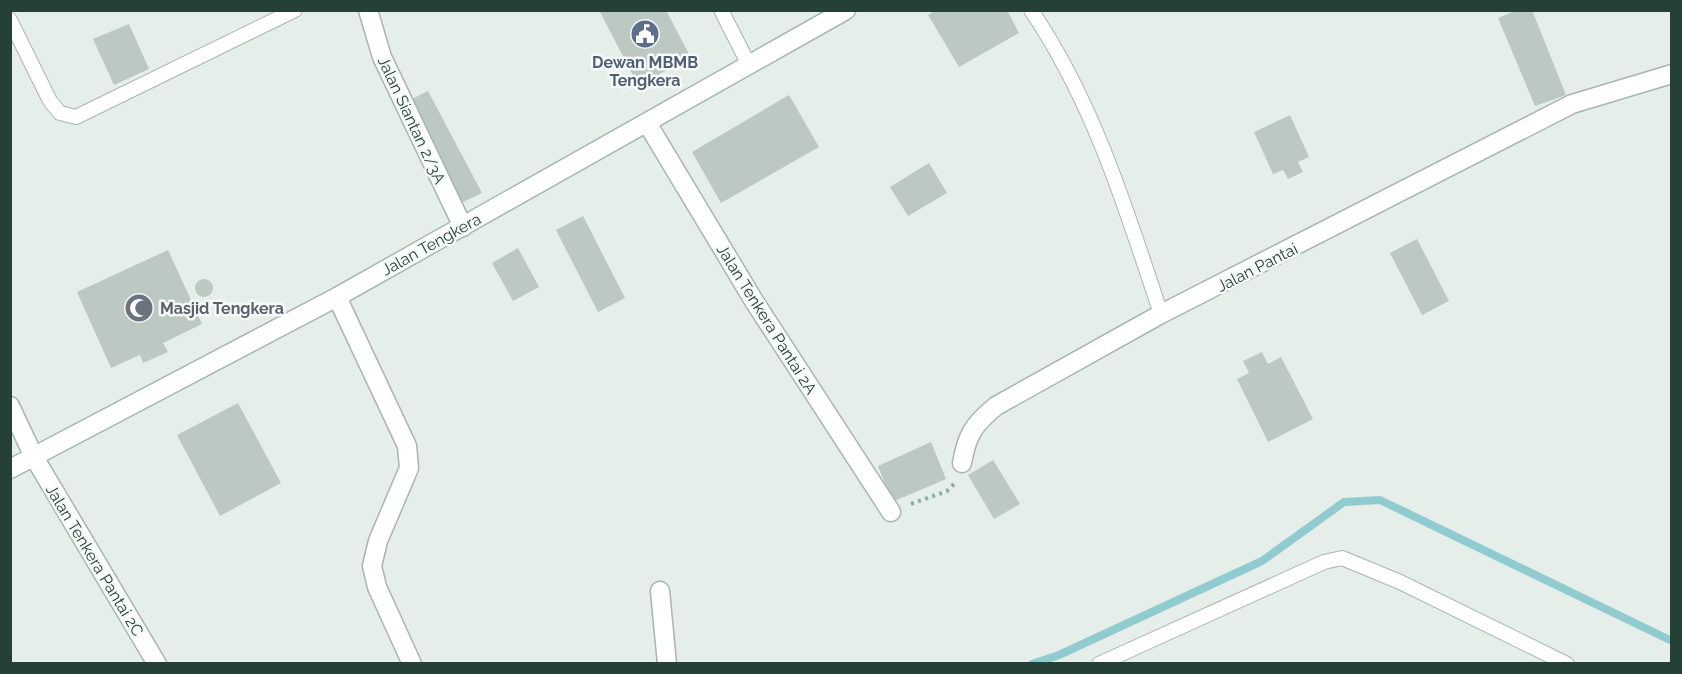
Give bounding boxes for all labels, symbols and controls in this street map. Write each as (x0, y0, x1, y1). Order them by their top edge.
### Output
public building icon: Dewan MBMB Tengkera (629, 18, 661, 50)
place label: Dewan MBMB Tengkera (592, 53, 698, 90)
street label: Jalan Siantan 2/3A (374, 54, 449, 187)
street label: Jalan Tengkera (378, 209, 484, 280)
street label: Jalan Pantai (1214, 239, 1301, 296)
street label: Jalan Tenkera Pantai 2A (713, 241, 821, 398)
mosque icon: Masjid Tengkera (123, 292, 155, 324)
place label: Masjid Tengkera (160, 299, 284, 318)
street label: Jalan Tenkera Pantai 2C (42, 481, 147, 640)

